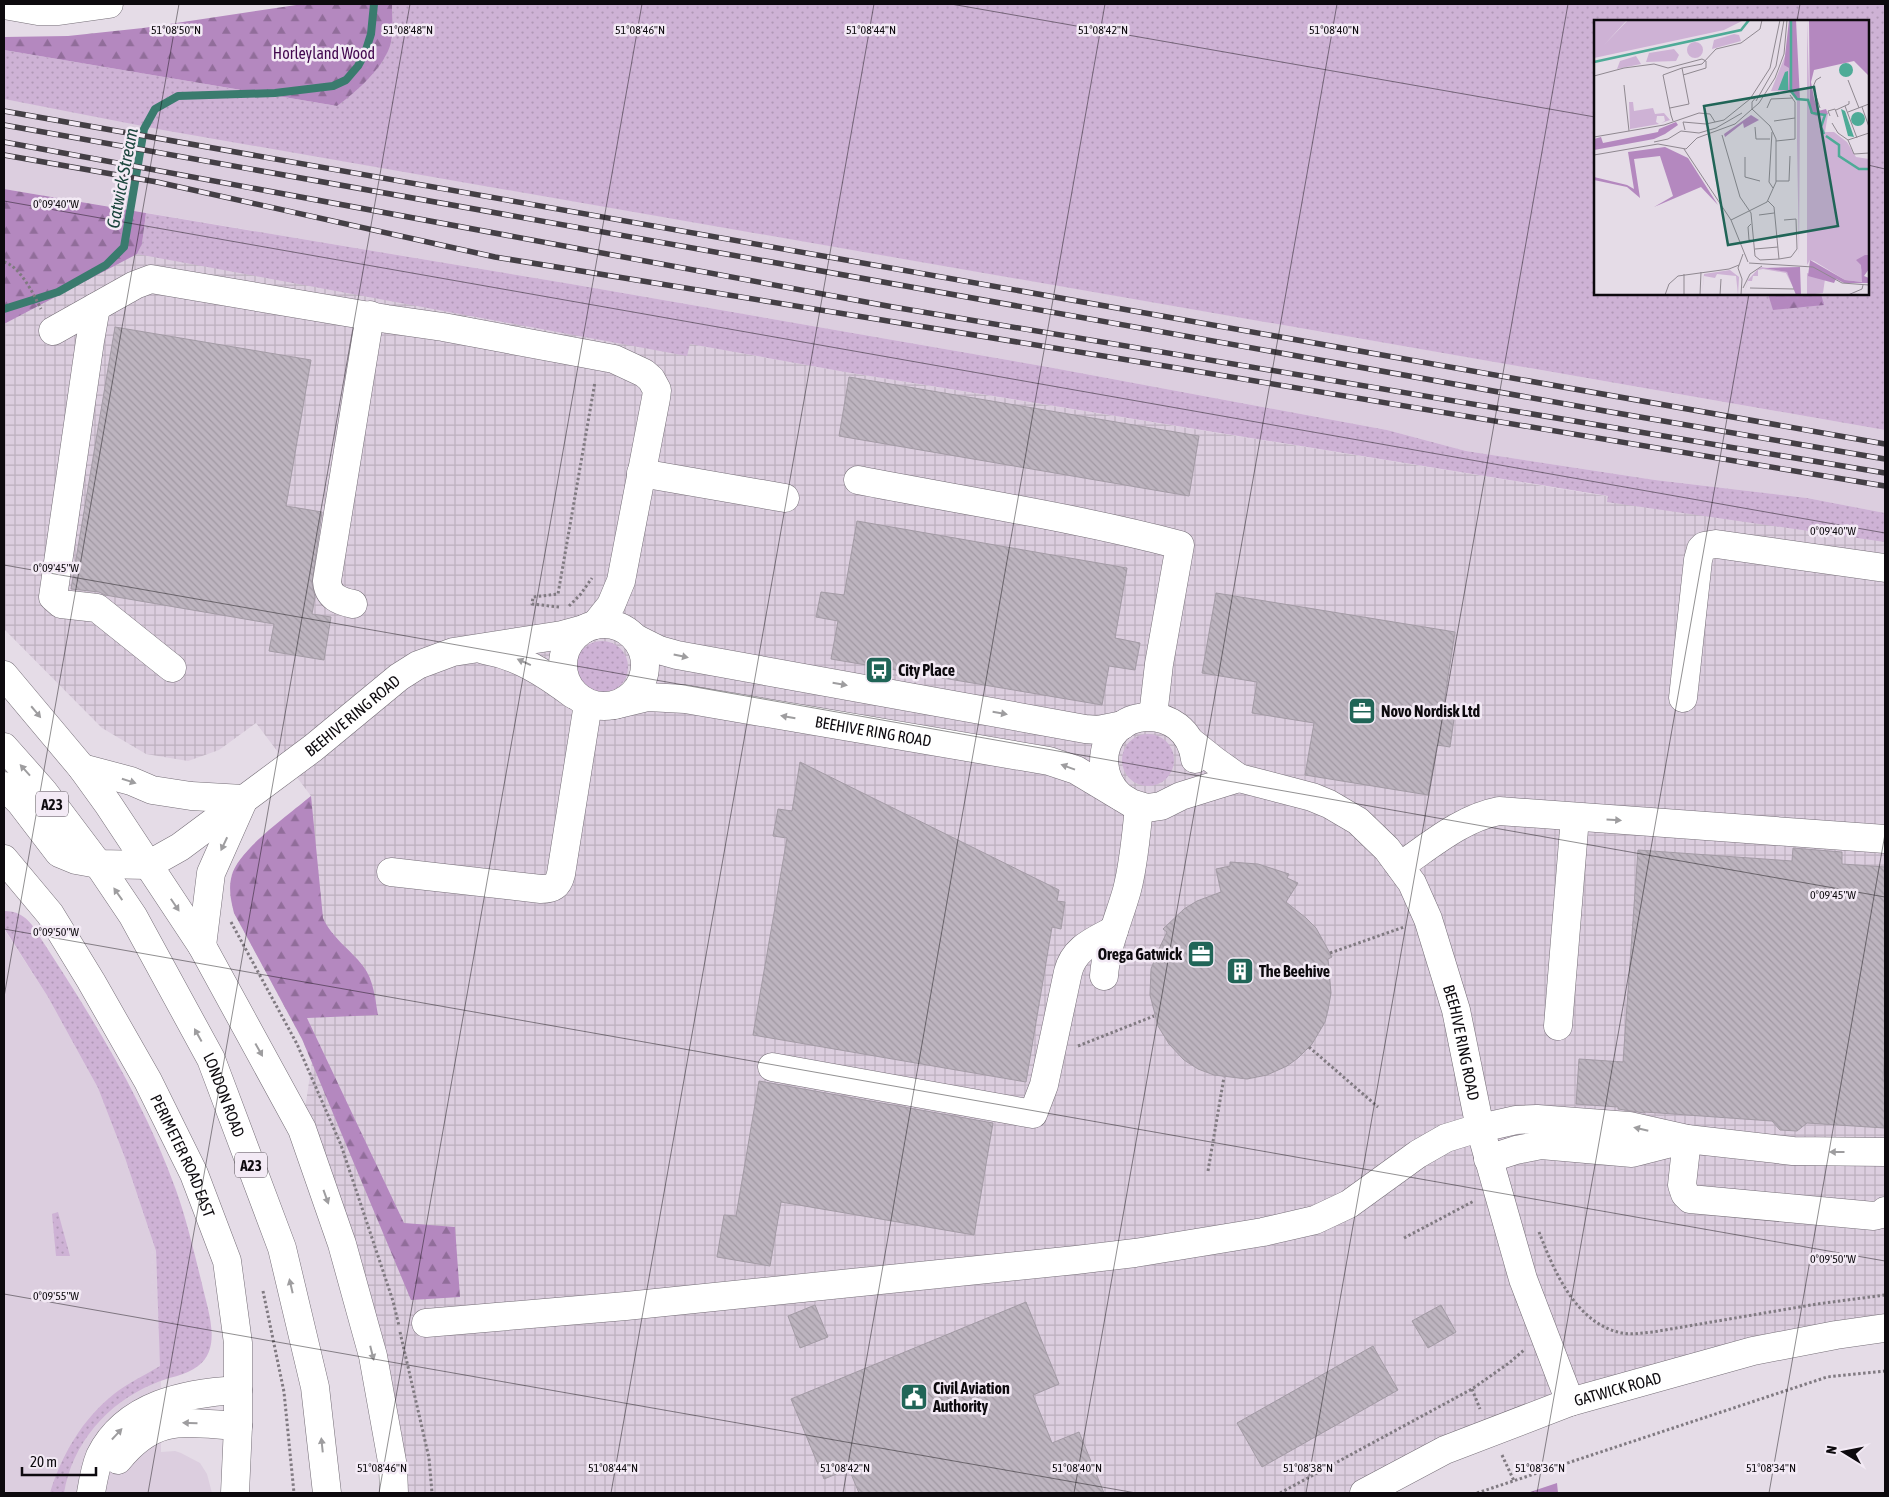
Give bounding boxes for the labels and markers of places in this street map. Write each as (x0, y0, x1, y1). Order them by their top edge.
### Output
bus stop icon: City Place (864, 655, 894, 685)
place label: City Place (898, 661, 955, 679)
office icon: Novo Nordisk Ltd (1347, 696, 1377, 726)
place label: Novo Nordisk Ltd (1381, 702, 1480, 720)
office icon: Orega Gatwick (1186, 939, 1216, 969)
place label: Orega Gatwick (1098, 945, 1183, 963)
building icon: The Beehive (1225, 956, 1255, 986)
place label: The Beehive (1259, 962, 1330, 980)
place label: Civil Aviation Authority (932, 1379, 1010, 1415)
public building icon: Civil Aviation Authority (899, 1382, 929, 1412)

